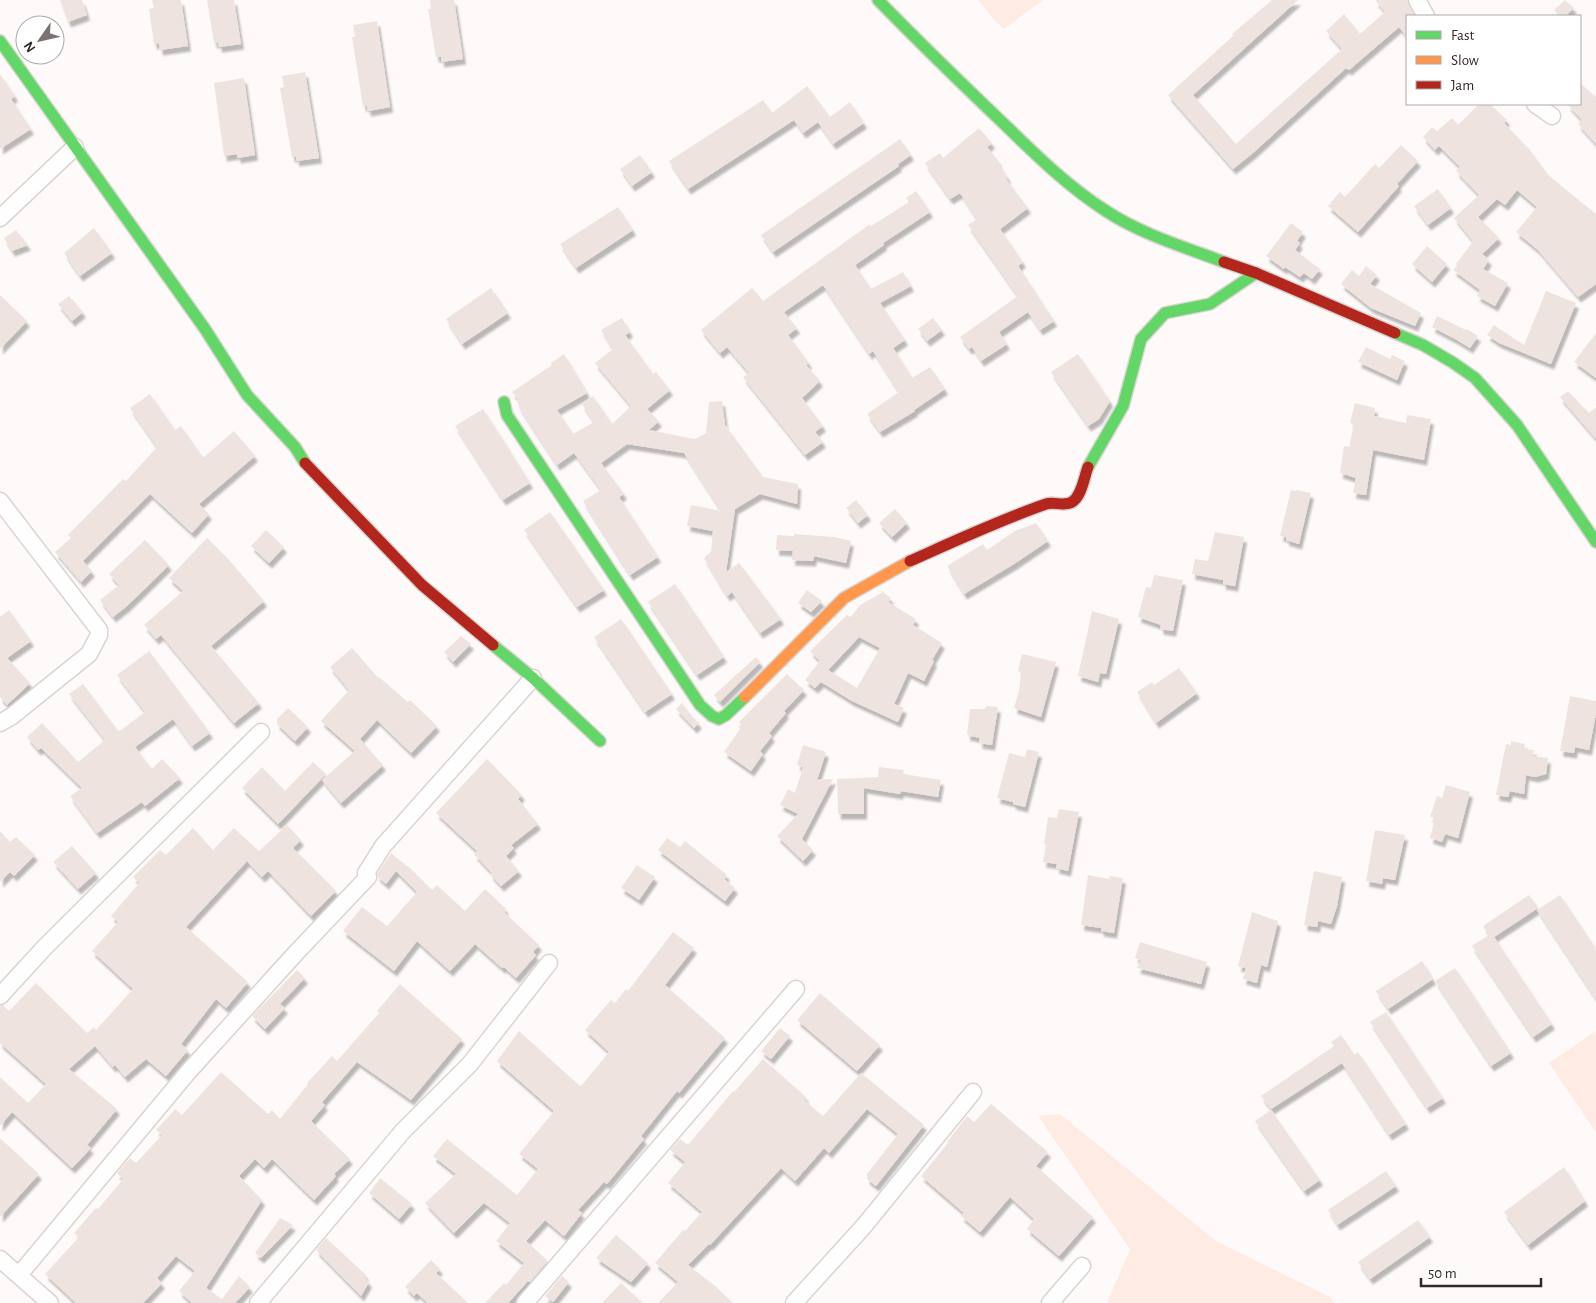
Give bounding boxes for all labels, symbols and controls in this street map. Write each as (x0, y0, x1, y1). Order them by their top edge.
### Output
north arrow (15, 15, 65, 65)
legend (1406, 15, 1581, 105)
text: Fast (1451, 28, 1475, 43)
text: N (22, 39, 39, 55)
text: Slow (1451, 53, 1479, 68)
text: Jam (1451, 78, 1474, 93)
scale bar (1421, 1256, 1541, 1288)
text: 50 m (1428, 1266, 1457, 1281)

